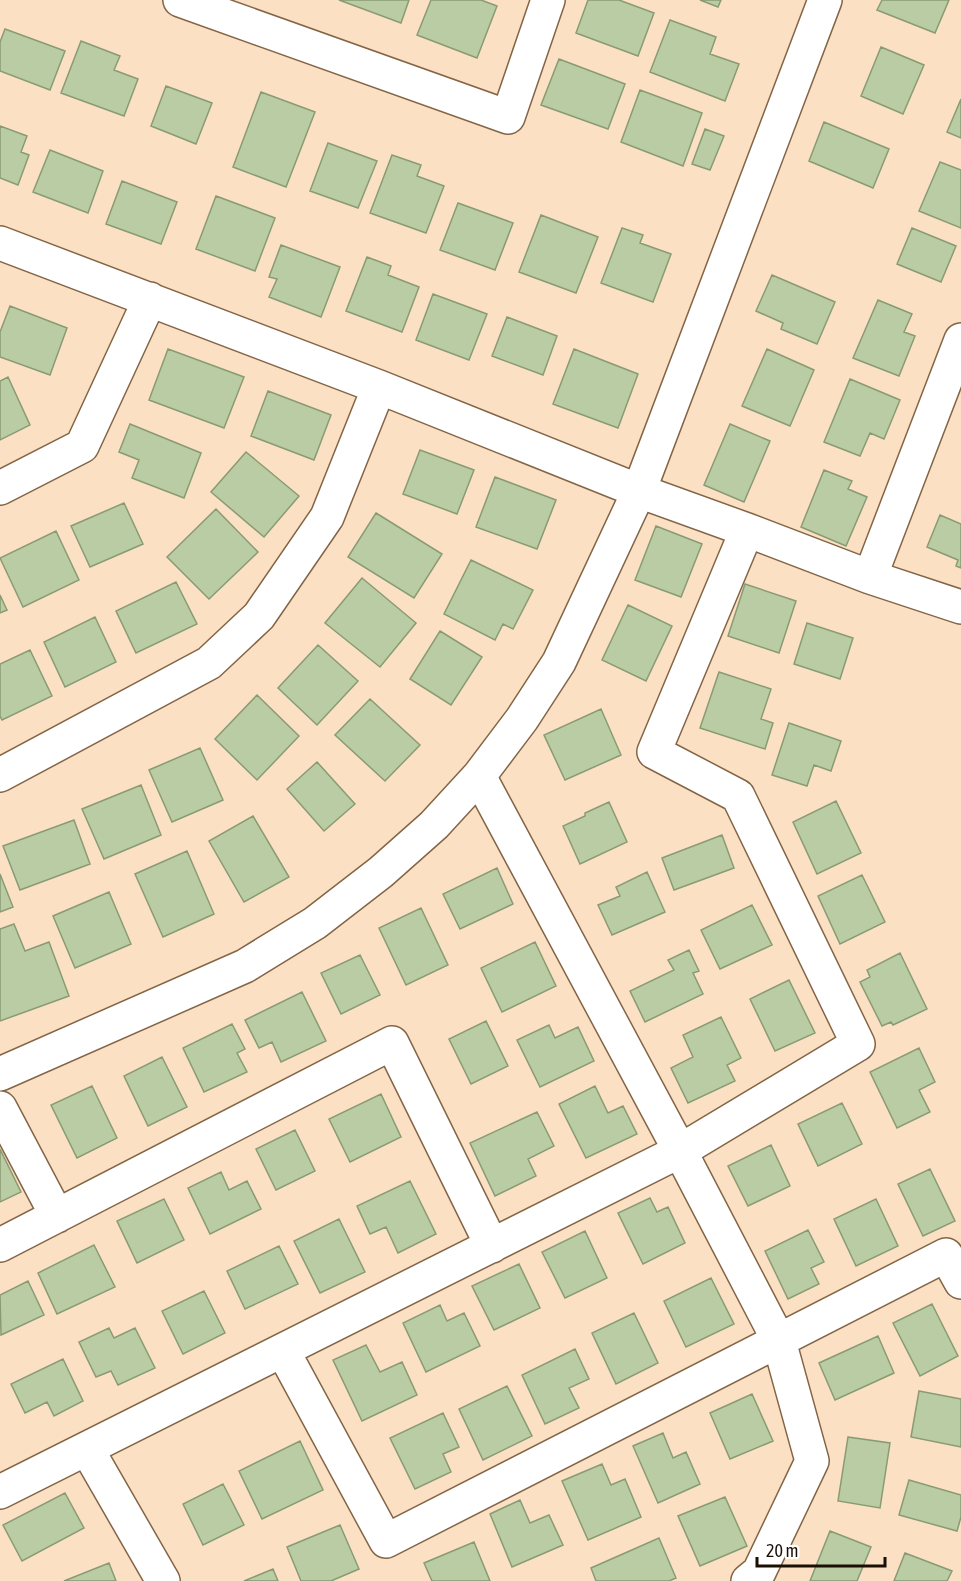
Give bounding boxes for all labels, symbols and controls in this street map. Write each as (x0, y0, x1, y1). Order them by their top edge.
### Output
scale bar (757, 1530, 884, 1568)
text: 20 m (766, 1540, 798, 1561)

